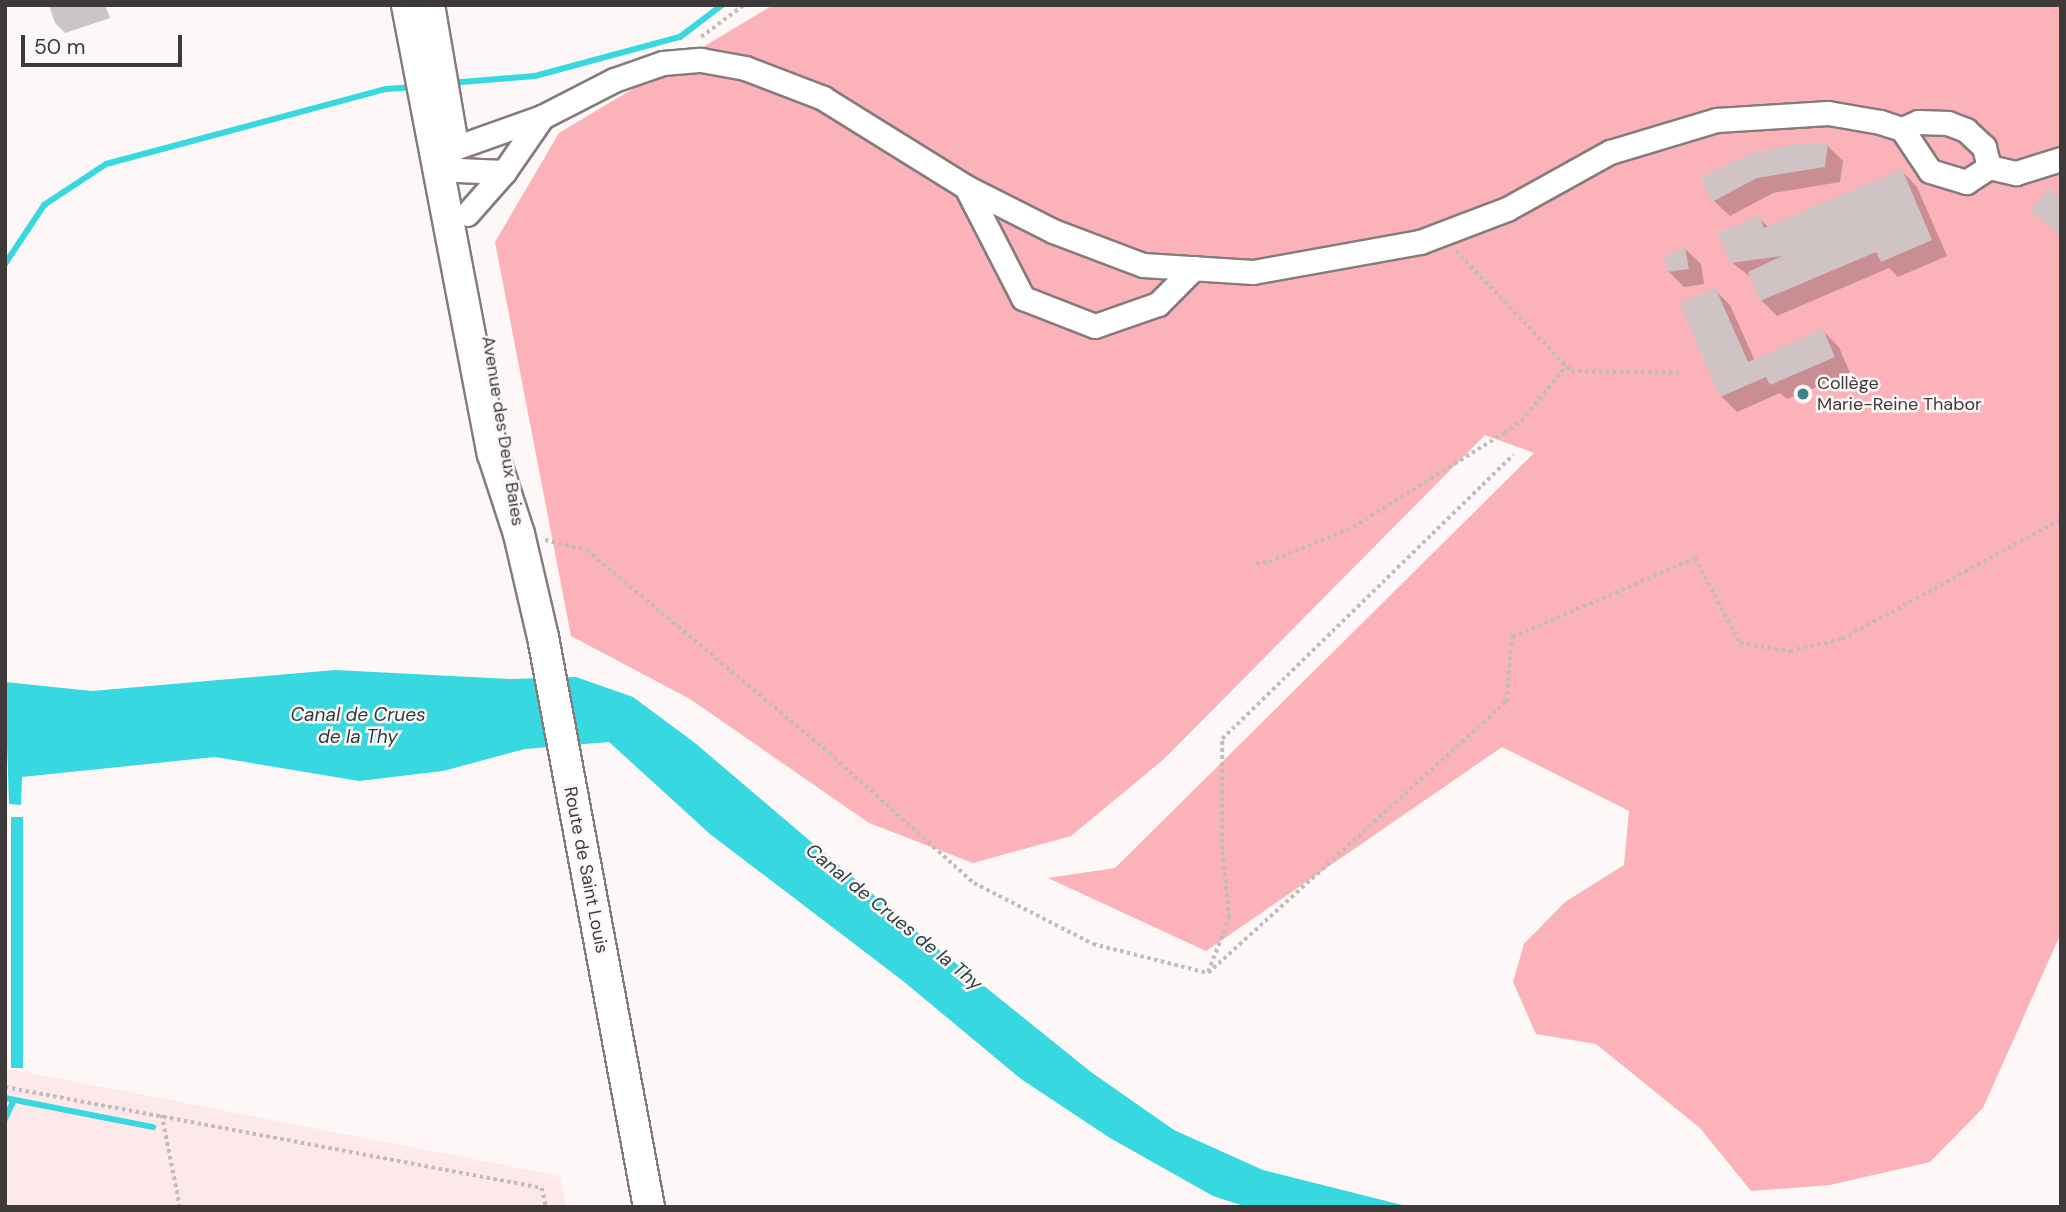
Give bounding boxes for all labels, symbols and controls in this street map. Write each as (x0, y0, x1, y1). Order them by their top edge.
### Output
scale bar (24, 21, 186, 65)
text: 50 m (34, 33, 85, 61)
street label: Avenue des Deux Baies (477, 334, 529, 528)
place label: Collège Marie-Reine Thabor (1817, 373, 1982, 416)
marker: Collège Marie-Reine Thabor (1795, 386, 1811, 402)
water label: Canal de Crues de la Thy (290, 704, 426, 748)
street label: Route de Saint Louis (559, 785, 613, 955)
water label: Canal de Crues de la Thy (801, 839, 987, 995)

